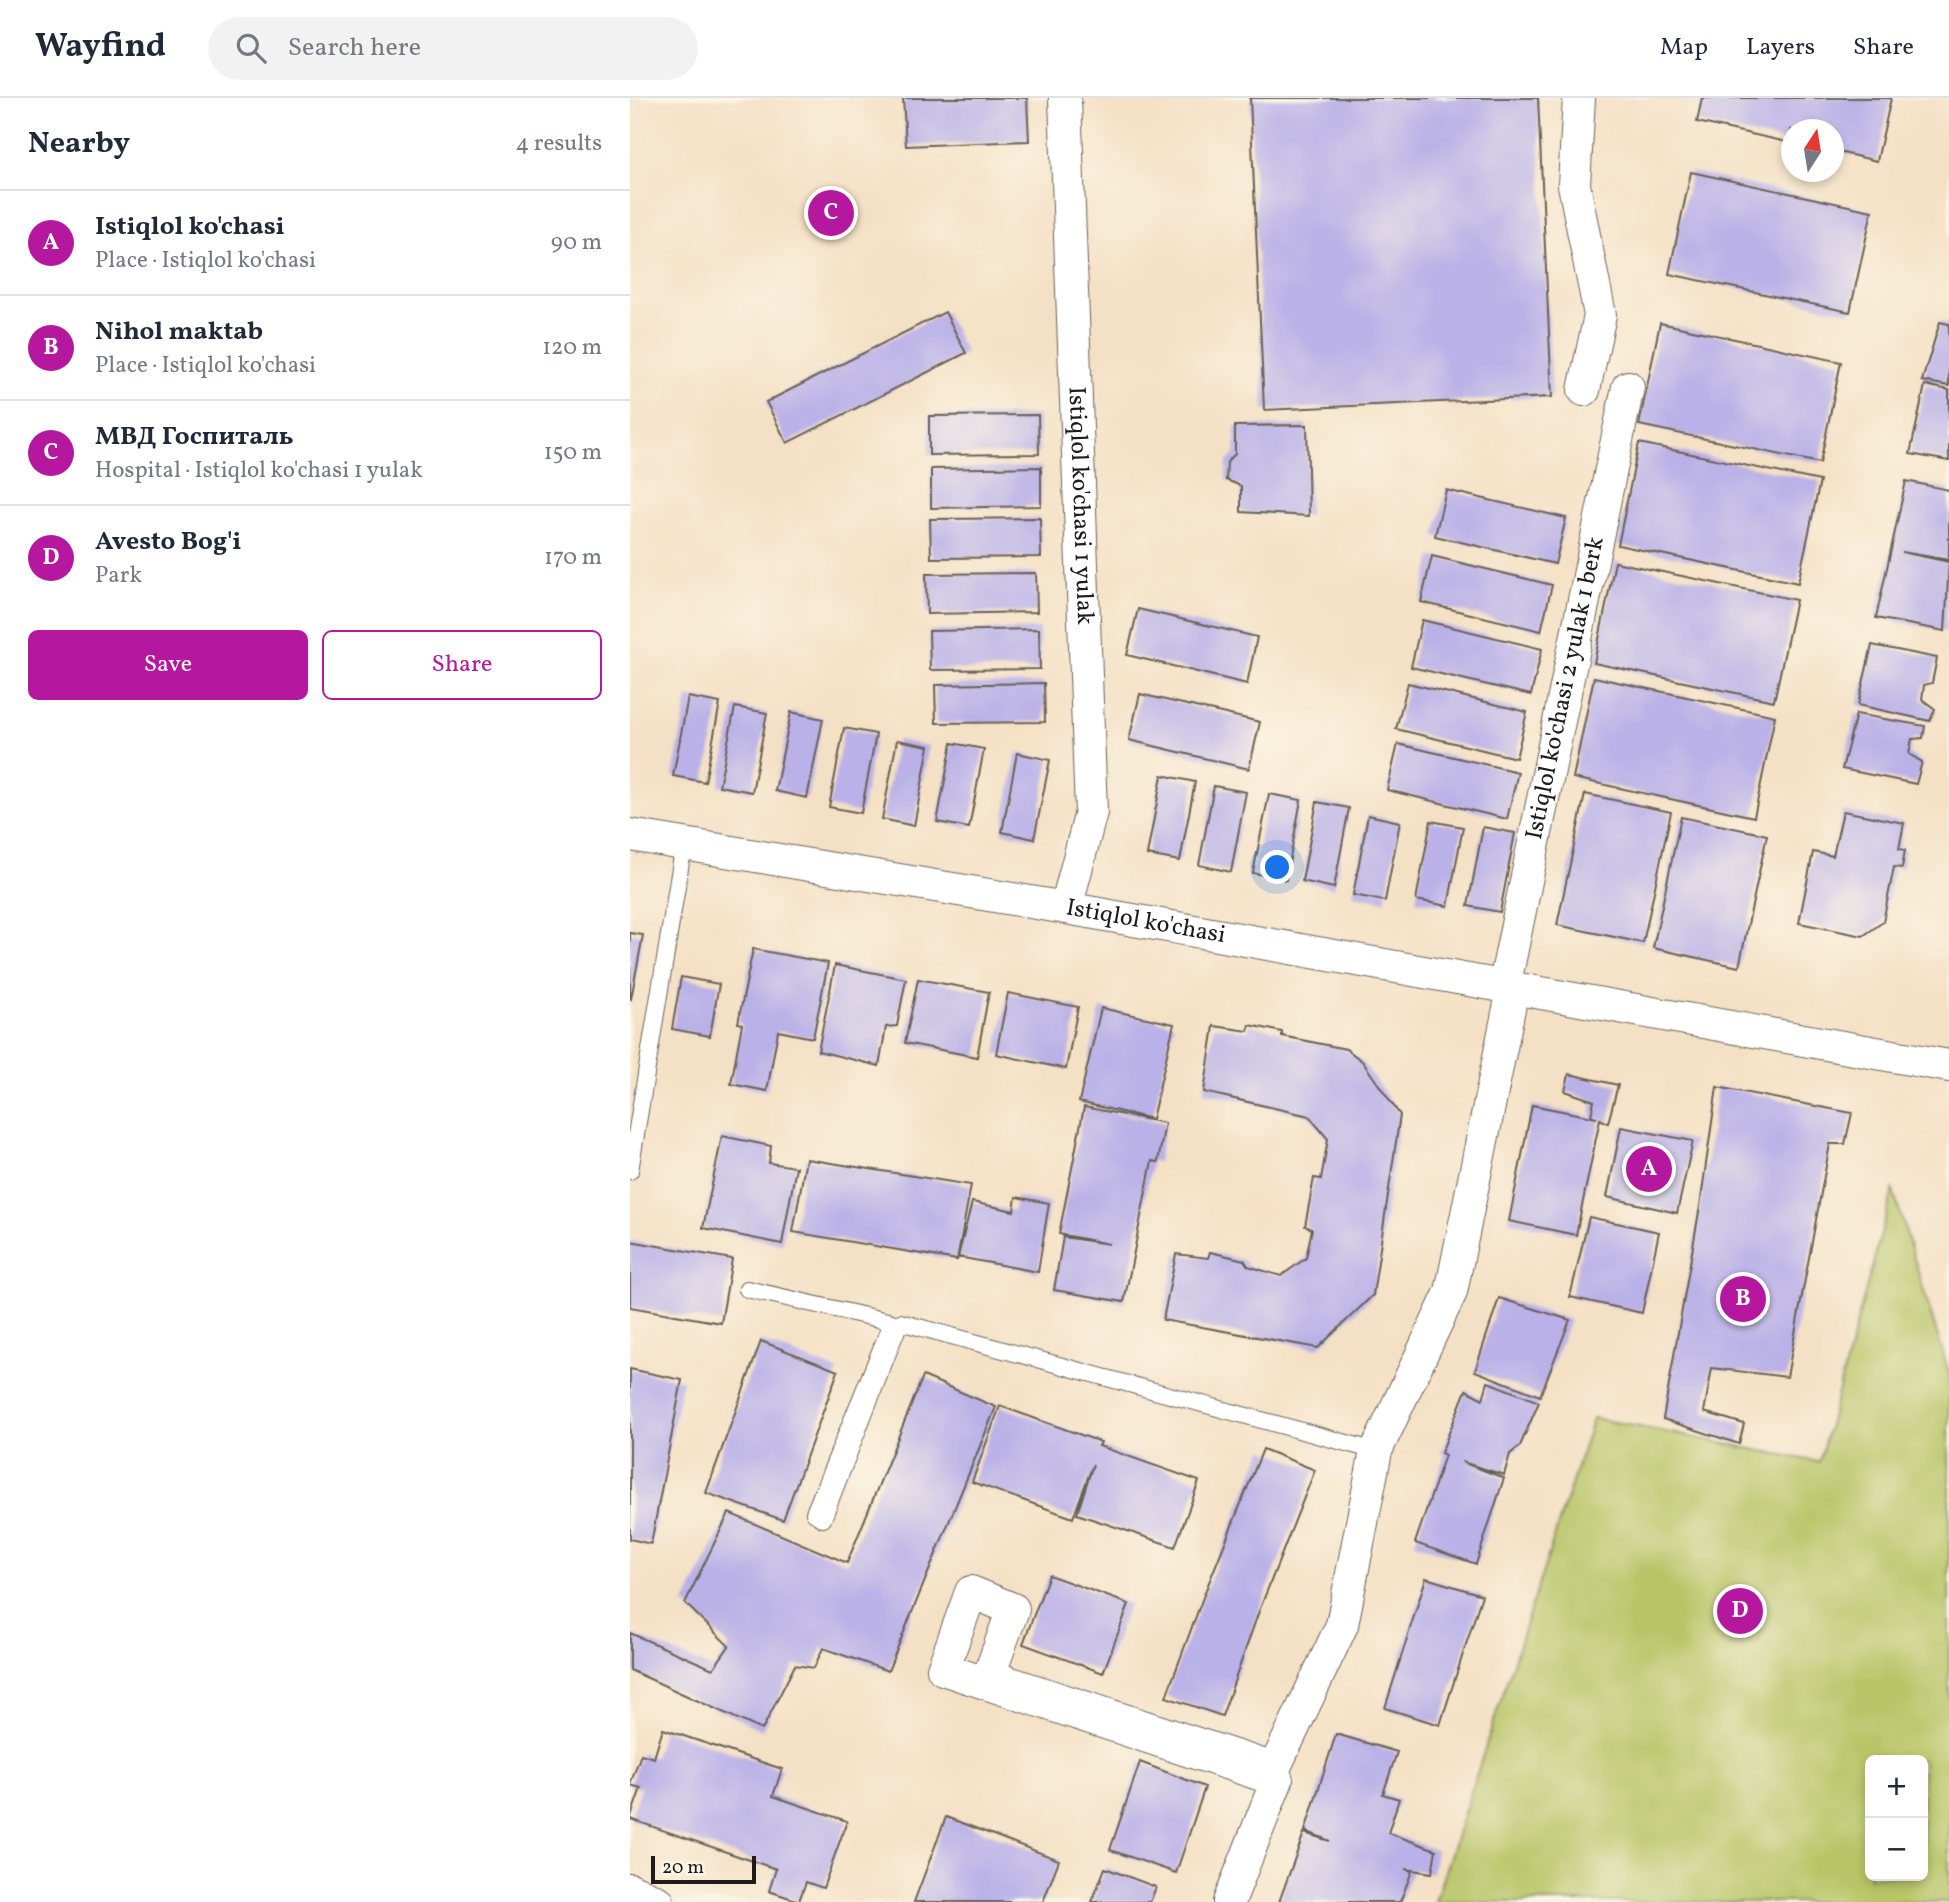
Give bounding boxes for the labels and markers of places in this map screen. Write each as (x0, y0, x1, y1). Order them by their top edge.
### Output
pin: C (808, 187, 854, 239)
pin: A (1626, 1143, 1672, 1195)
pin: B (1720, 1273, 1766, 1325)
pin: D (1717, 1585, 1763, 1637)

